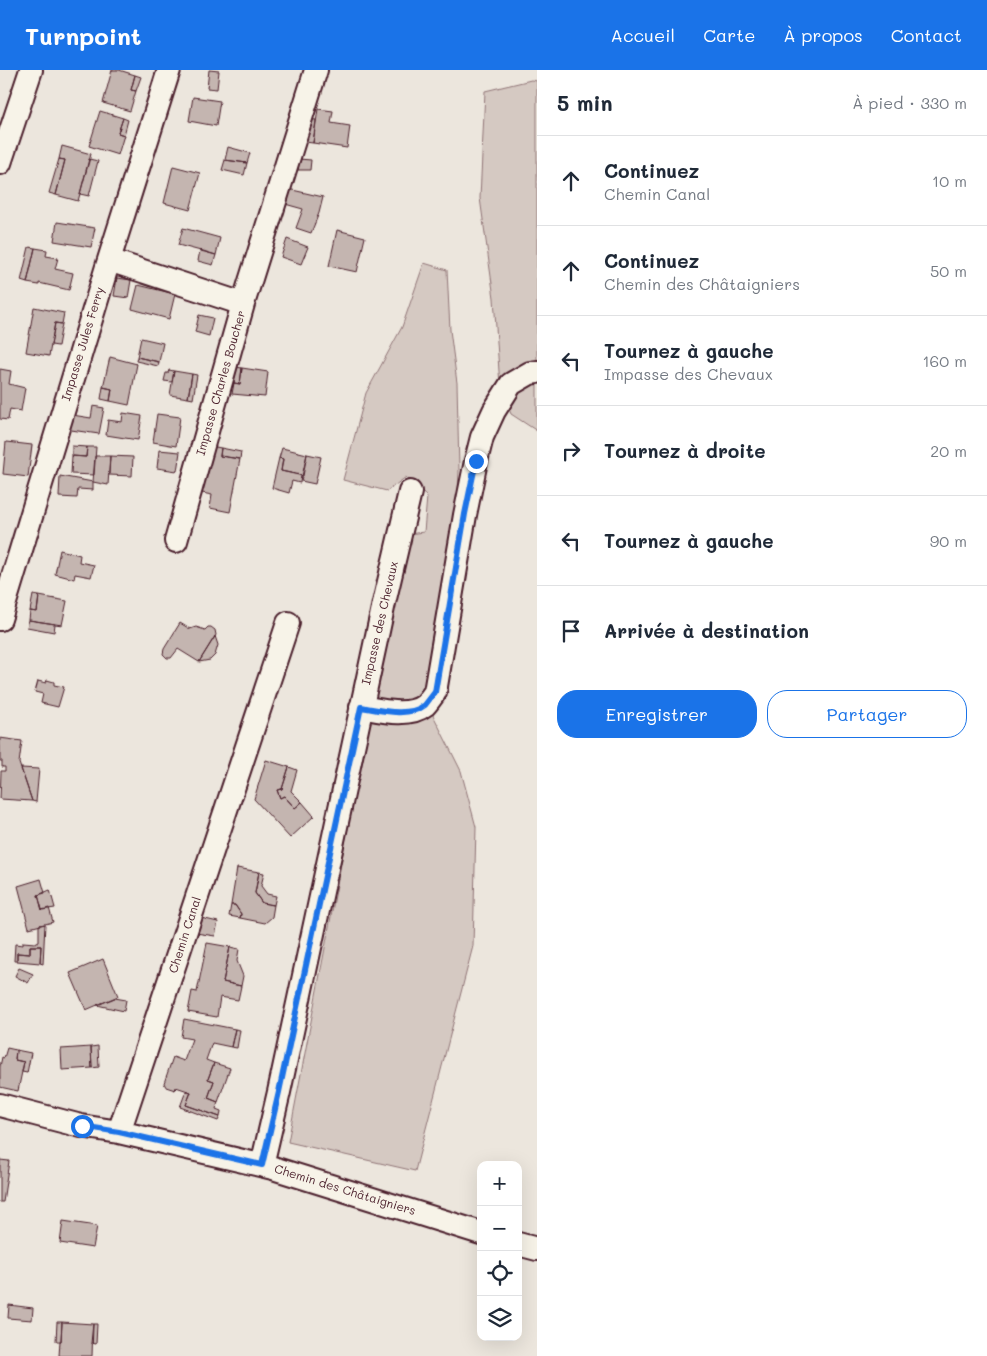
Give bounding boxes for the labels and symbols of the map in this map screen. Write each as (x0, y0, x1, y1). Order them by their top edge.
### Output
street label: Impasse Jules Ferry (57, 285, 107, 403)
street label: Impasse Charles Boucher (192, 308, 248, 457)
route end (465, 450, 488, 473)
street label: Impasse des Chevaux (357, 559, 401, 686)
street label: Chemin Canal (164, 894, 204, 975)
route start (71, 1115, 94, 1138)
street label: Chemin des Châtaigniers (273, 1160, 418, 1218)

